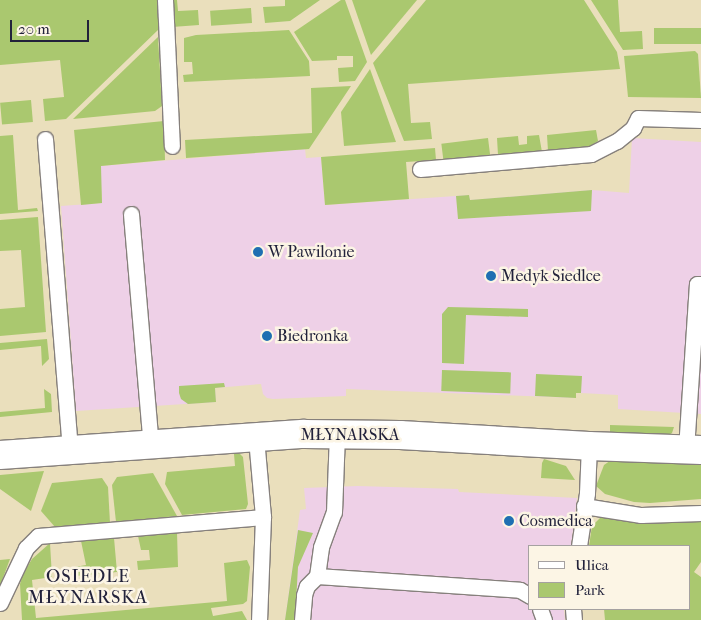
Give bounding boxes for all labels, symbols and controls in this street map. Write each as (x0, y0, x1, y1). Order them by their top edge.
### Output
scale bar (12, 10, 91, 42)
text: 20 m (18, 20, 50, 38)
place label: W Pawilonie (268, 242, 354, 262)
marker: W Pawilonie (252, 246, 264, 258)
place label: Medyk Siedlce (501, 266, 601, 286)
marker: Medyk Siedlce (485, 270, 497, 282)
place label: Biedronka (277, 326, 348, 346)
marker: Biedronka (261, 330, 273, 342)
street label: MŁYNARSKA (301, 425, 399, 445)
place label: Cosmedica (519, 511, 593, 531)
marker: Cosmedica (503, 515, 515, 527)
legend (528, 545, 691, 610)
text: Ulica (575, 556, 609, 574)
district label: OSIEDLE MŁYNARSKA (27, 567, 149, 610)
text: Park (575, 581, 605, 599)

